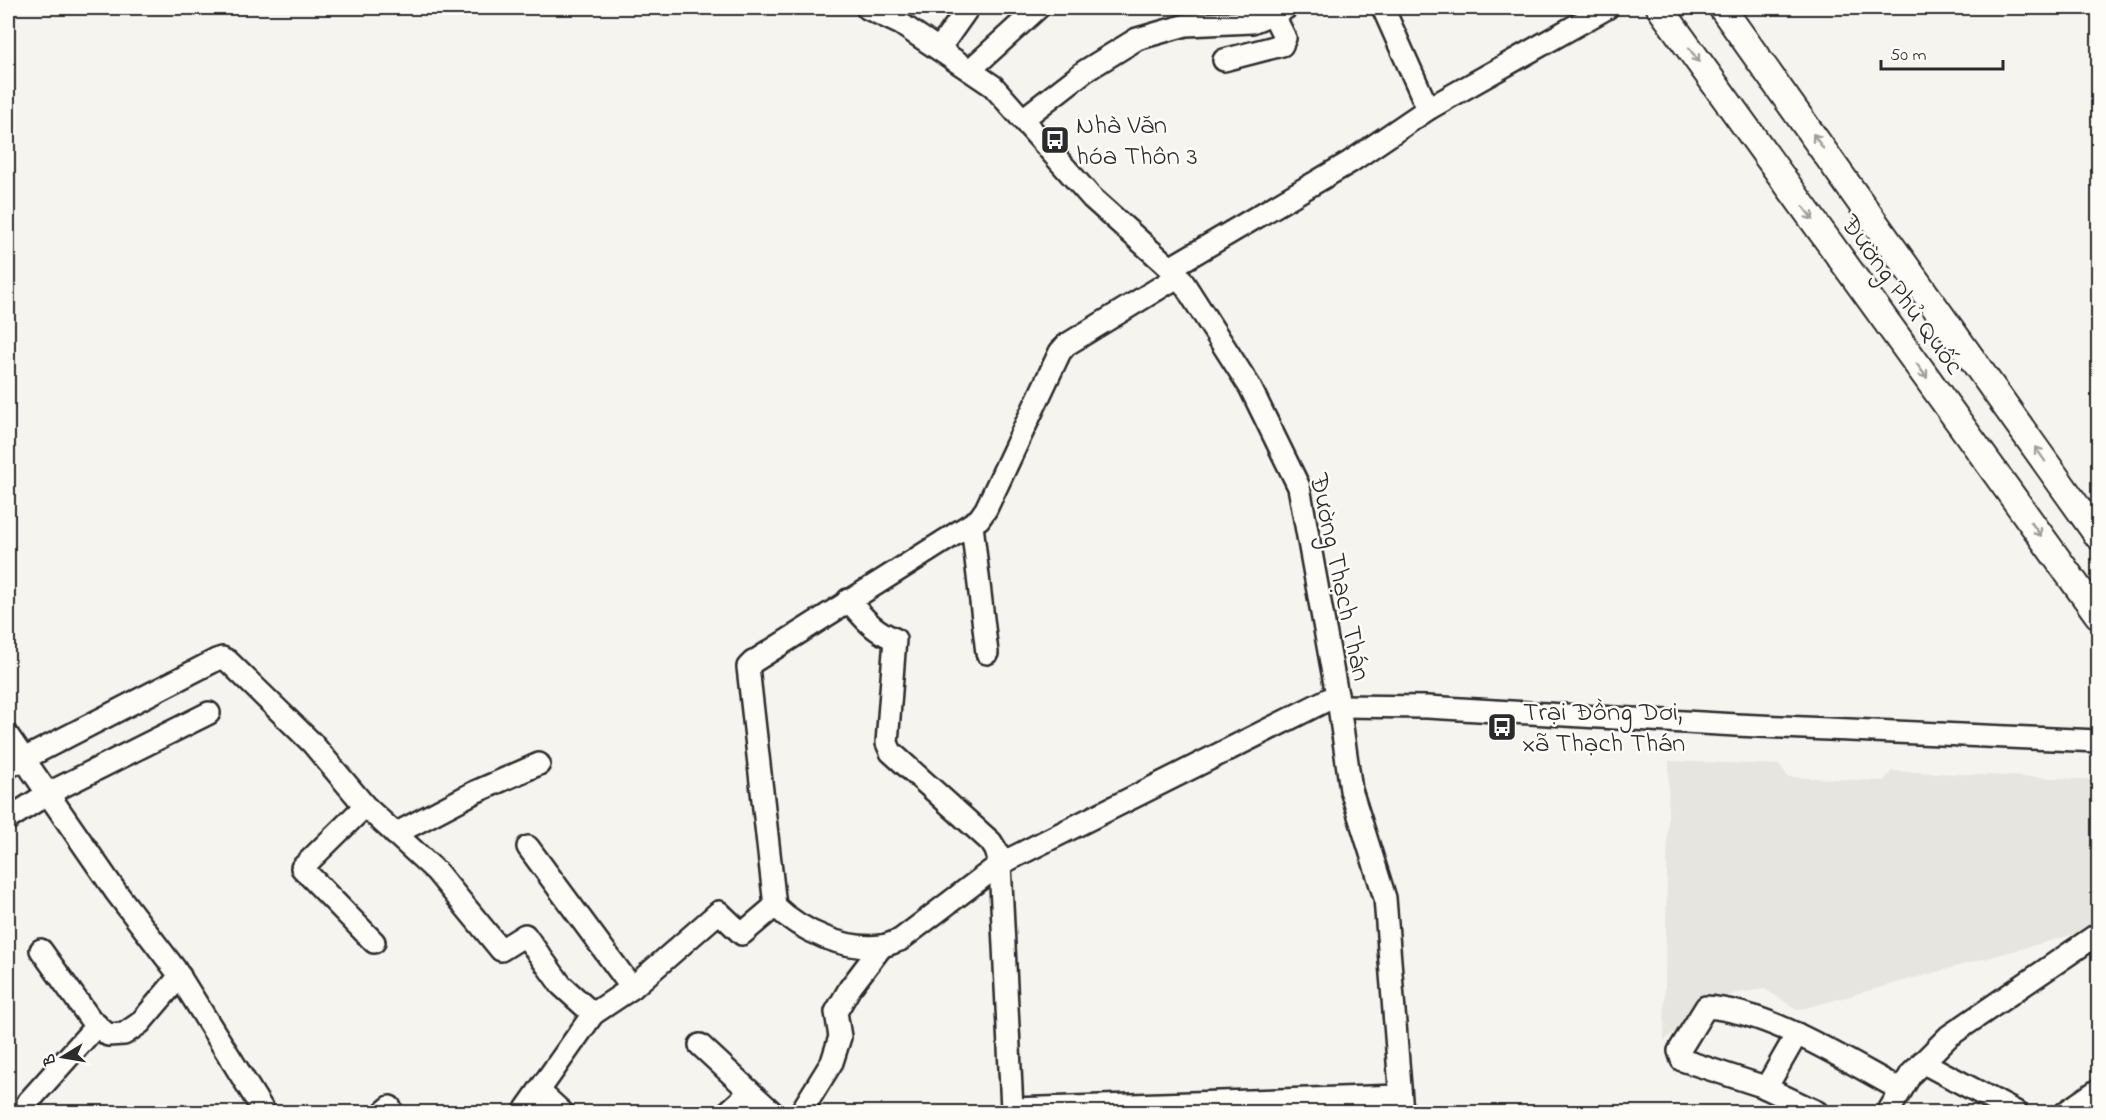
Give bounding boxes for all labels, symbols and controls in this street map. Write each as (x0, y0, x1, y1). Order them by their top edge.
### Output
scale bar (1881, 33, 2002, 71)
text: 50 m (1890, 43, 1927, 69)
one-way arrow (1688, 46, 1700, 62)
place label: Nhà Văn hóa Thôn 3 (1076, 107, 1198, 177)
bus stop icon: Nhà Văn hóa Thôn 3 (1039, 124, 1071, 156)
one-way arrow (1811, 134, 1824, 150)
one-way arrow (1802, 204, 1814, 220)
street label: Đường Phủ Quốc (1829, 207, 1972, 383)
one-way arrow (1916, 363, 1928, 379)
one-way arrow (2034, 446, 2046, 462)
street label: Đường Thạch Thán (1297, 469, 1380, 685)
one-way arrow (2030, 521, 2043, 537)
place label: Trại Đồng Dơi, xã Thạch Thán (1522, 694, 1685, 764)
bus stop icon: Trại Đồng Dơi, xã Thạch Thán (1486, 711, 1518, 743)
north arrow (33, 1027, 93, 1087)
text: B (37, 1052, 63, 1068)

